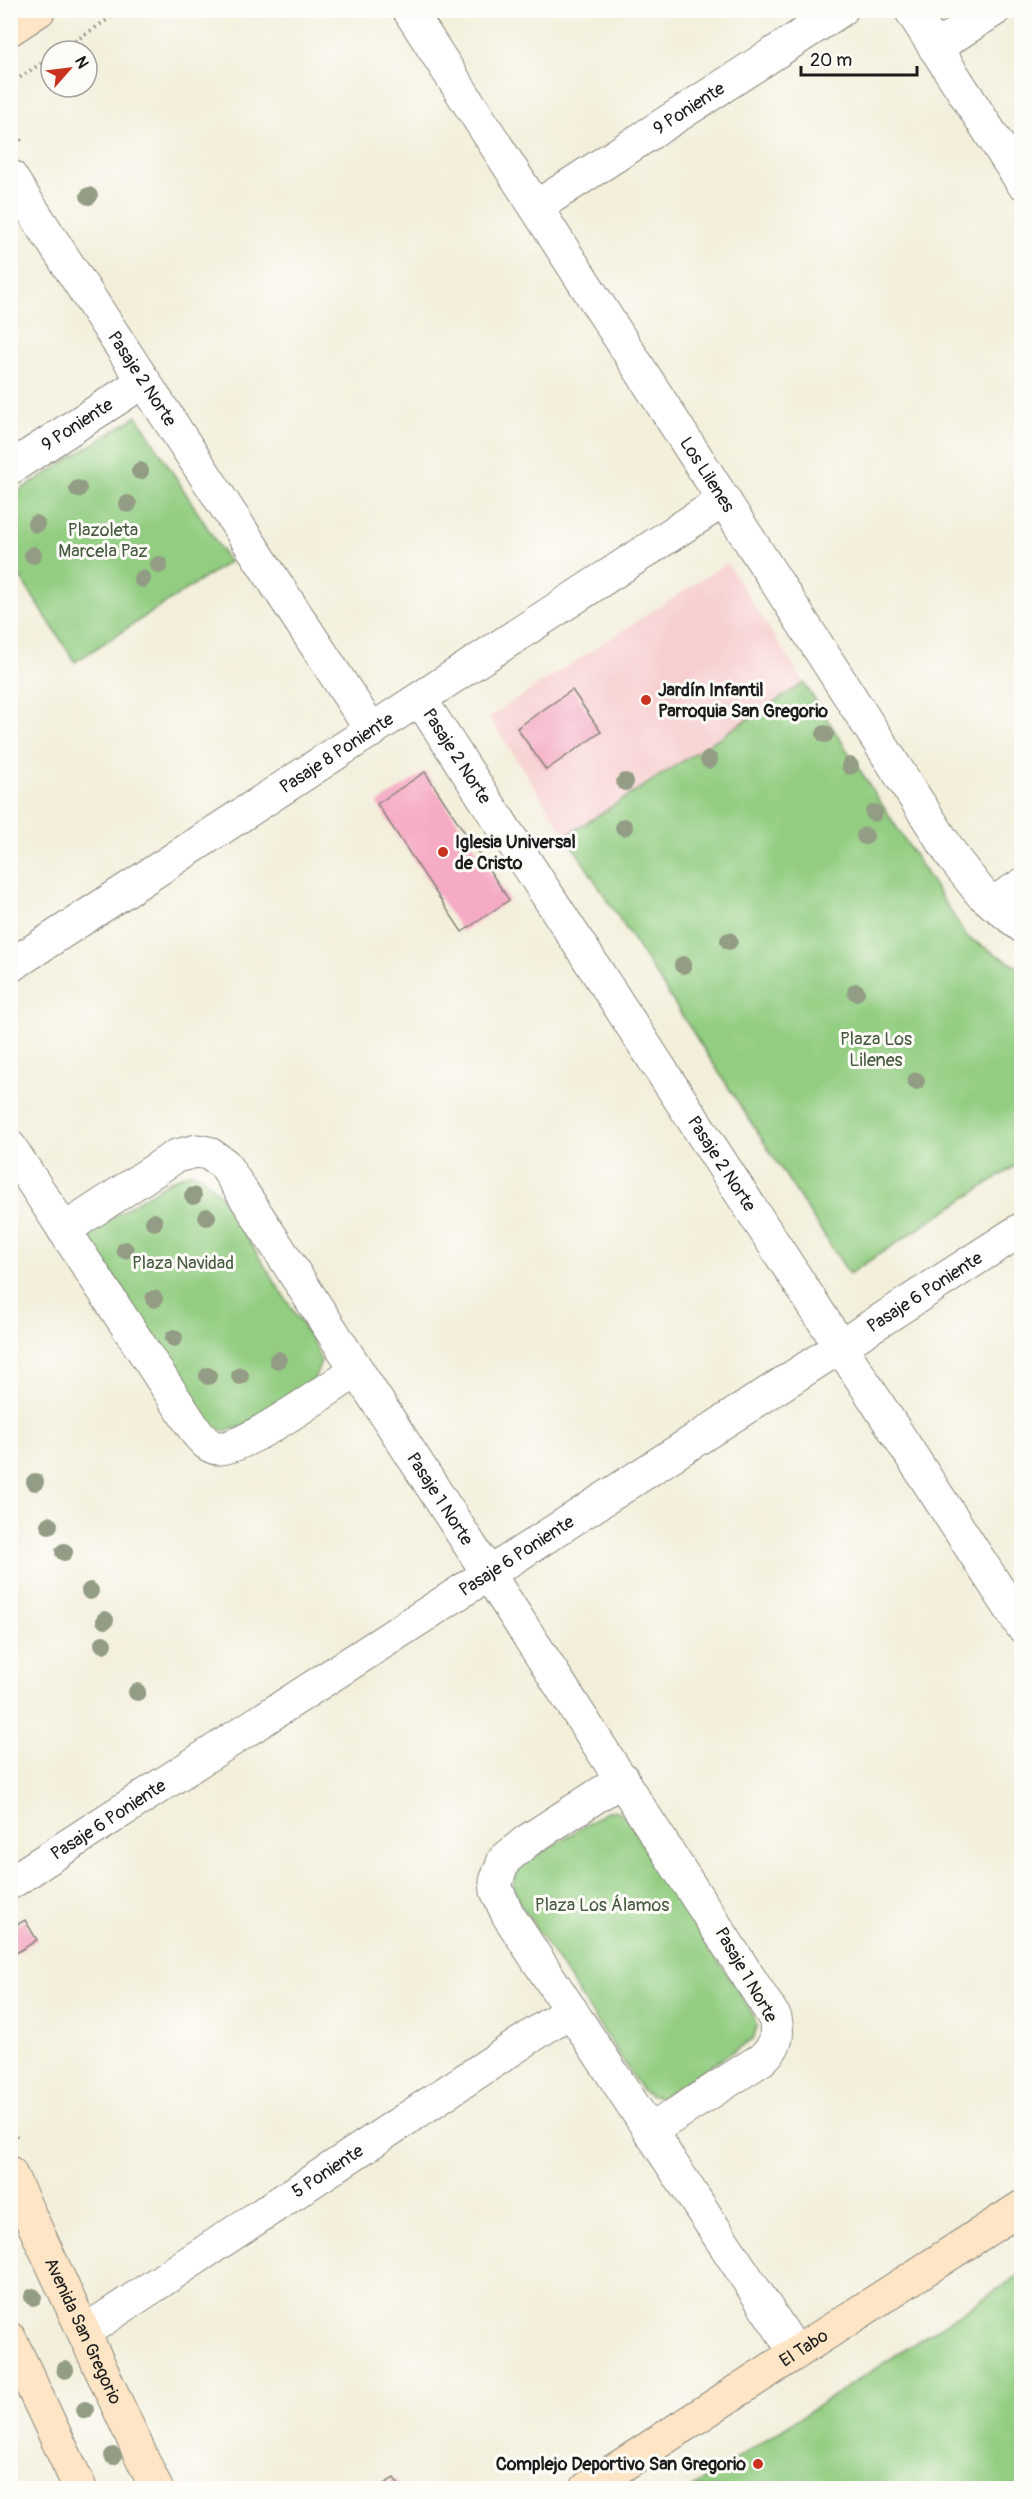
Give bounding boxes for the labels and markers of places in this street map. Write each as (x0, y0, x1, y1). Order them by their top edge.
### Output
place label: Jardín Infantil Parroquia San Gregorio (658, 679, 828, 723)
marker: Jardín Infantil Parroquia San Gregorio (639, 693, 653, 707)
place label: Iglesia Universal de Cristo (455, 831, 576, 875)
marker: Iglesia Universal de Cristo (436, 845, 450, 859)
place label: Complejo Deportivo San Gregorio (496, 2453, 746, 2476)
marker: Complejo Deportivo San Gregorio (751, 2457, 765, 2471)

